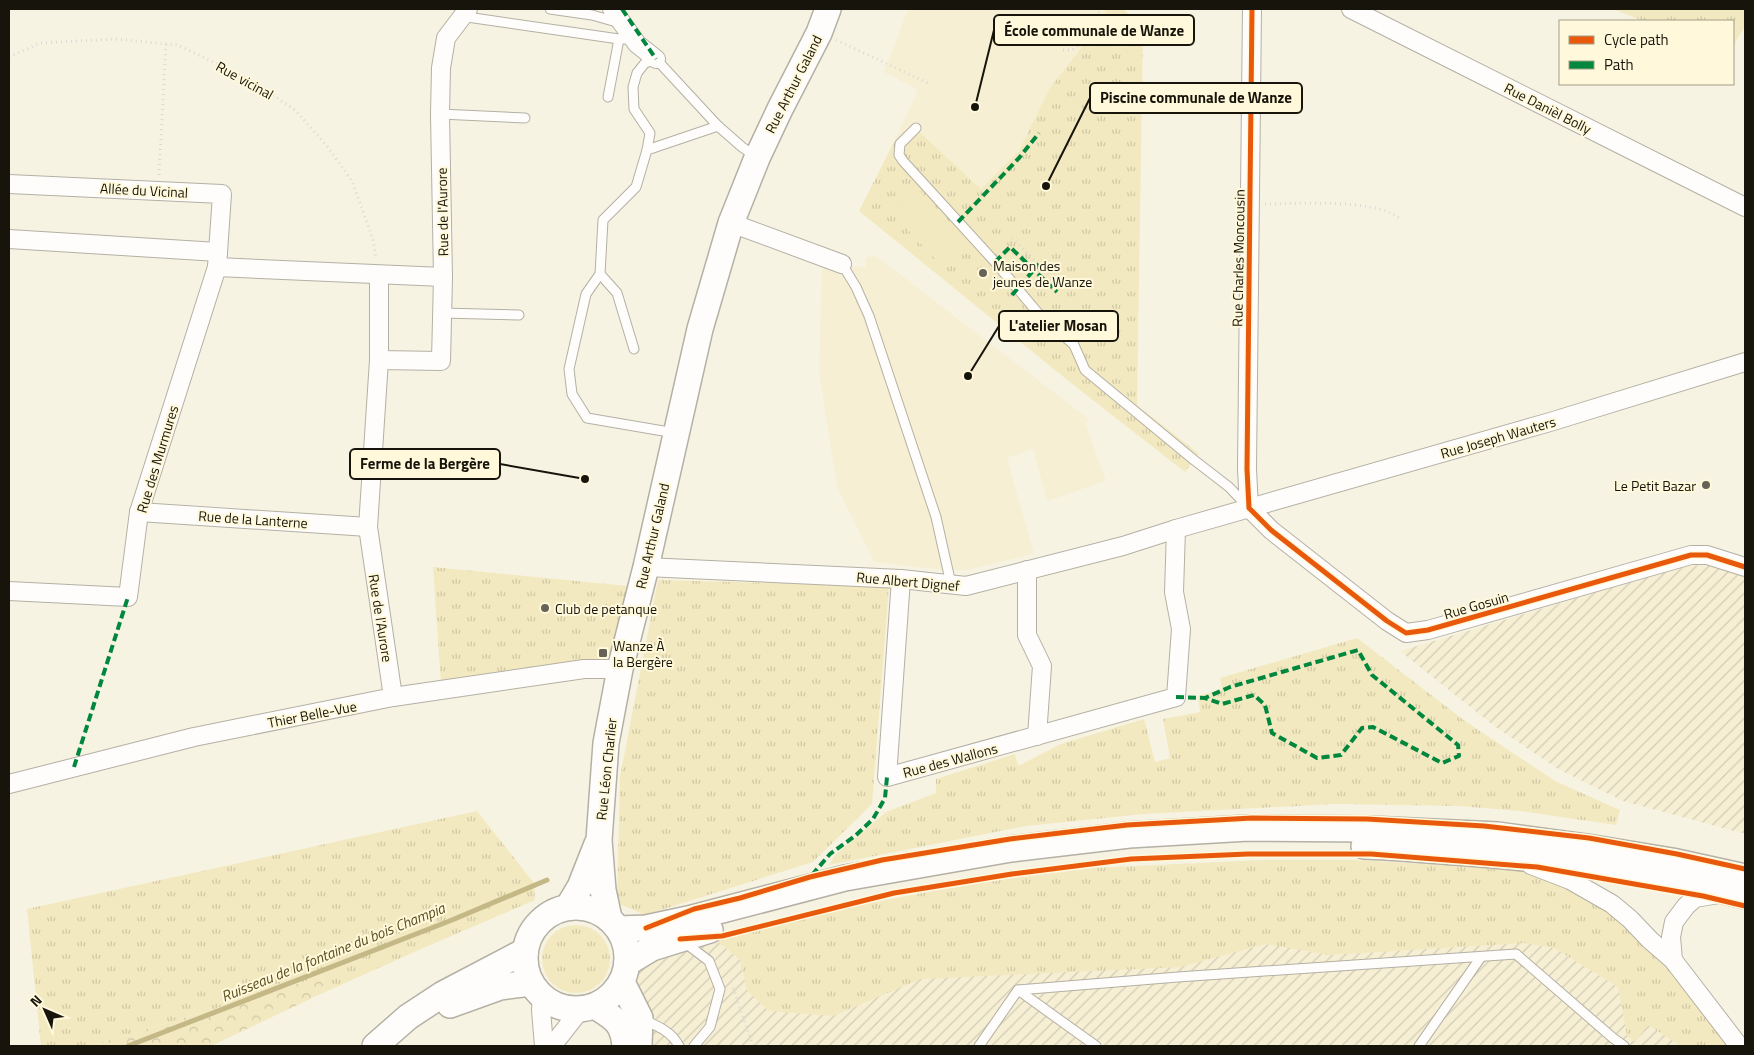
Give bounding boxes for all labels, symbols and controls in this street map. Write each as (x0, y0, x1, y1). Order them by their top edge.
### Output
callout: École communale de Wanze (994, 15, 1194, 45)
text: École communale de Wanze (1004, 19, 1184, 42)
legend (1559, 20, 1734, 85)
text: Cycle path (1604, 28, 1669, 51)
street label: Rue Arthur Galand (759, 31, 827, 137)
text: Path (1604, 53, 1634, 76)
street label: Rue vicinal (212, 56, 278, 104)
street label: Rue Danièl Bolly (1501, 77, 1595, 139)
callout: Piscine communale de Wanze (1090, 83, 1302, 113)
text: Piscine communale de Wanze (1100, 86, 1292, 109)
street label: Rue de l'Aurore (431, 167, 453, 257)
street label: Allée du Vicinal (99, 177, 189, 203)
street label: Rue Charles Moncousin (1226, 189, 1250, 327)
place label: Maison des jeunes de Wanze (992, 255, 1092, 292)
marker: Maison des jeunes de Wanze (977, 267, 989, 279)
callout: L'atelier Mosan (999, 311, 1118, 341)
text: L'atelier Mosan (1009, 314, 1107, 337)
street label: Rue des Murmures (131, 403, 183, 515)
street label: Rue Joseph Wauters (1438, 410, 1558, 464)
callout: Ferme de la Bergère (350, 449, 500, 479)
text: Ferme de la Bergère (360, 452, 490, 475)
place label: Le Petit Bazar (1614, 475, 1696, 496)
marker: Le Petit Bazar (1700, 479, 1712, 491)
street label: Rue Arthur Galand (630, 481, 674, 591)
street label: Rue de la Lanterne (198, 505, 308, 533)
street label: Rue Albert Dignef (856, 566, 961, 596)
street label: Rue de l'Aurore (364, 572, 398, 664)
street label: Rue Gosuin (1441, 586, 1511, 624)
place label: Club de petanque (555, 598, 657, 619)
marker: Club de petanque (539, 602, 551, 614)
place label: Wanze À la Bergère (613, 635, 673, 672)
marker: Wanze À la Bergère (597, 647, 609, 659)
street label: Thier Belle-Vue (266, 695, 358, 733)
street label: Rue Léon Charlier (590, 717, 622, 821)
street label: Rue des Wallons (900, 737, 1000, 783)
water label: Ruisseau de la fontaine du bois Champia (218, 896, 450, 1008)
north arrow (20, 985, 70, 1035)
text: N (25, 990, 46, 1011)

